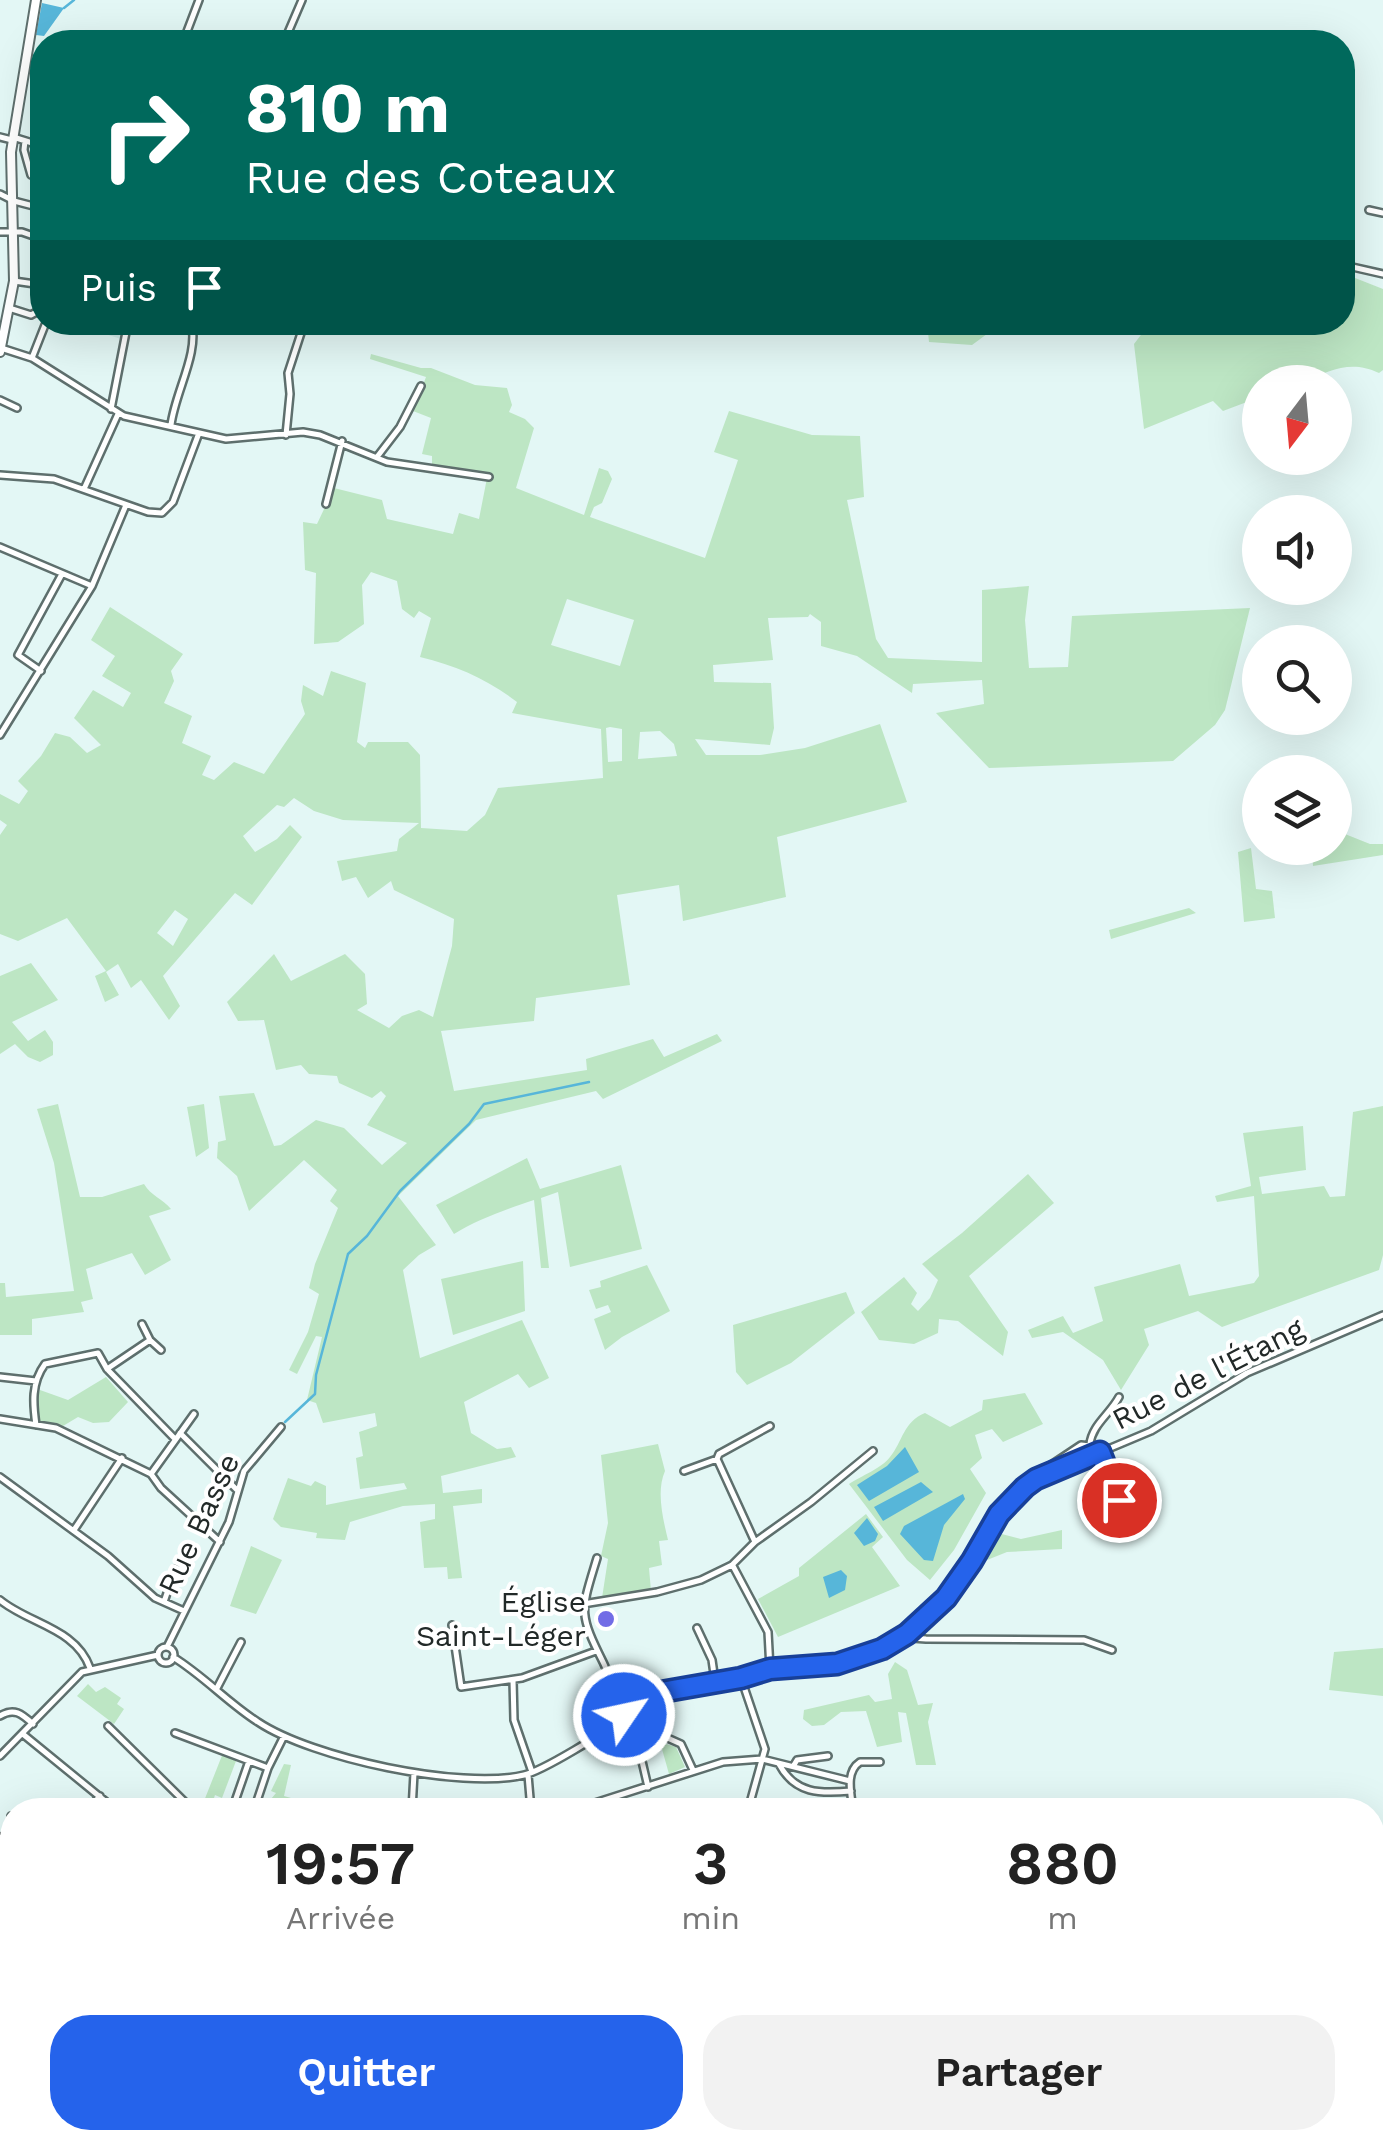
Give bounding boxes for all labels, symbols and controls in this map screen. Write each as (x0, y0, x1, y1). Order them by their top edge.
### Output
text: 810 m (245, 67, 450, 149)
icon: right (80, 70, 210, 200)
text: Rue des Coteaux (245, 151, 616, 204)
icon: arrive (177, 260, 232, 315)
text: Puis (80, 266, 157, 310)
north arrow (1242, 365, 1352, 475)
map controls (1242, 365, 1352, 865)
button: sound (1242, 495, 1352, 605)
button: search (1242, 625, 1352, 735)
button: layers (1242, 755, 1352, 865)
street label: Rue de l'Étang (1106, 1310, 1309, 1437)
street label: Rue Basse (151, 1448, 246, 1600)
pin (1077, 1458, 1162, 1543)
icon: arrive (1092, 1473, 1147, 1528)
place label: Église Saint-Léger (416, 1584, 586, 1653)
marker: Église Saint-Léger (595, 1608, 617, 1630)
position arrow (572, 1663, 676, 1767)
text: 19:57 (266, 1828, 415, 1899)
text: 3 (693, 1828, 728, 1899)
text: 880 (1006, 1828, 1119, 1899)
text: Arrivée (286, 1899, 395, 1937)
text: min (681, 1899, 740, 1937)
text: m (1047, 1899, 1078, 1937)
button: Quitter (50, 2015, 683, 2130)
button: Partager (703, 2015, 1335, 2130)

